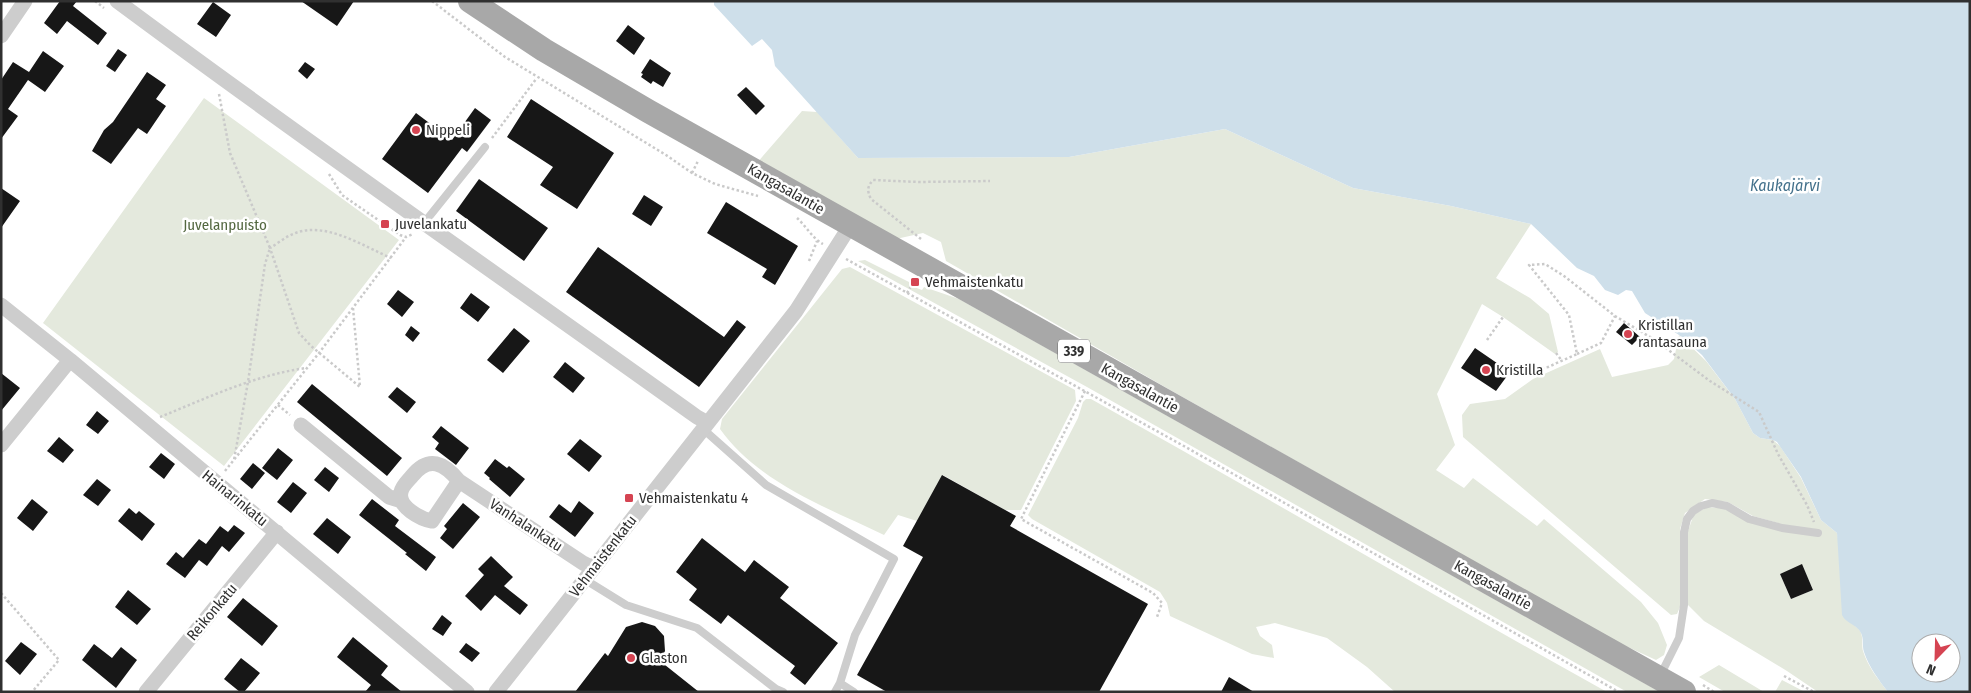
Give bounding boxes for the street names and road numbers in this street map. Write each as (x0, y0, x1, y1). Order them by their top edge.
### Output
street label: Kangasalantie (744, 160, 828, 218)
road number: 339 (1058, 340, 1090, 362)
street label: Kangasalantie (1098, 359, 1182, 417)
street label: Hainarinkatu (199, 466, 271, 530)
street label: Vanhalankatu (486, 495, 566, 555)
street label: Vehmaistenkatu (566, 512, 640, 600)
street label: Kangasalantie (1451, 556, 1535, 614)
street label: Reikonkatu (183, 580, 241, 644)

